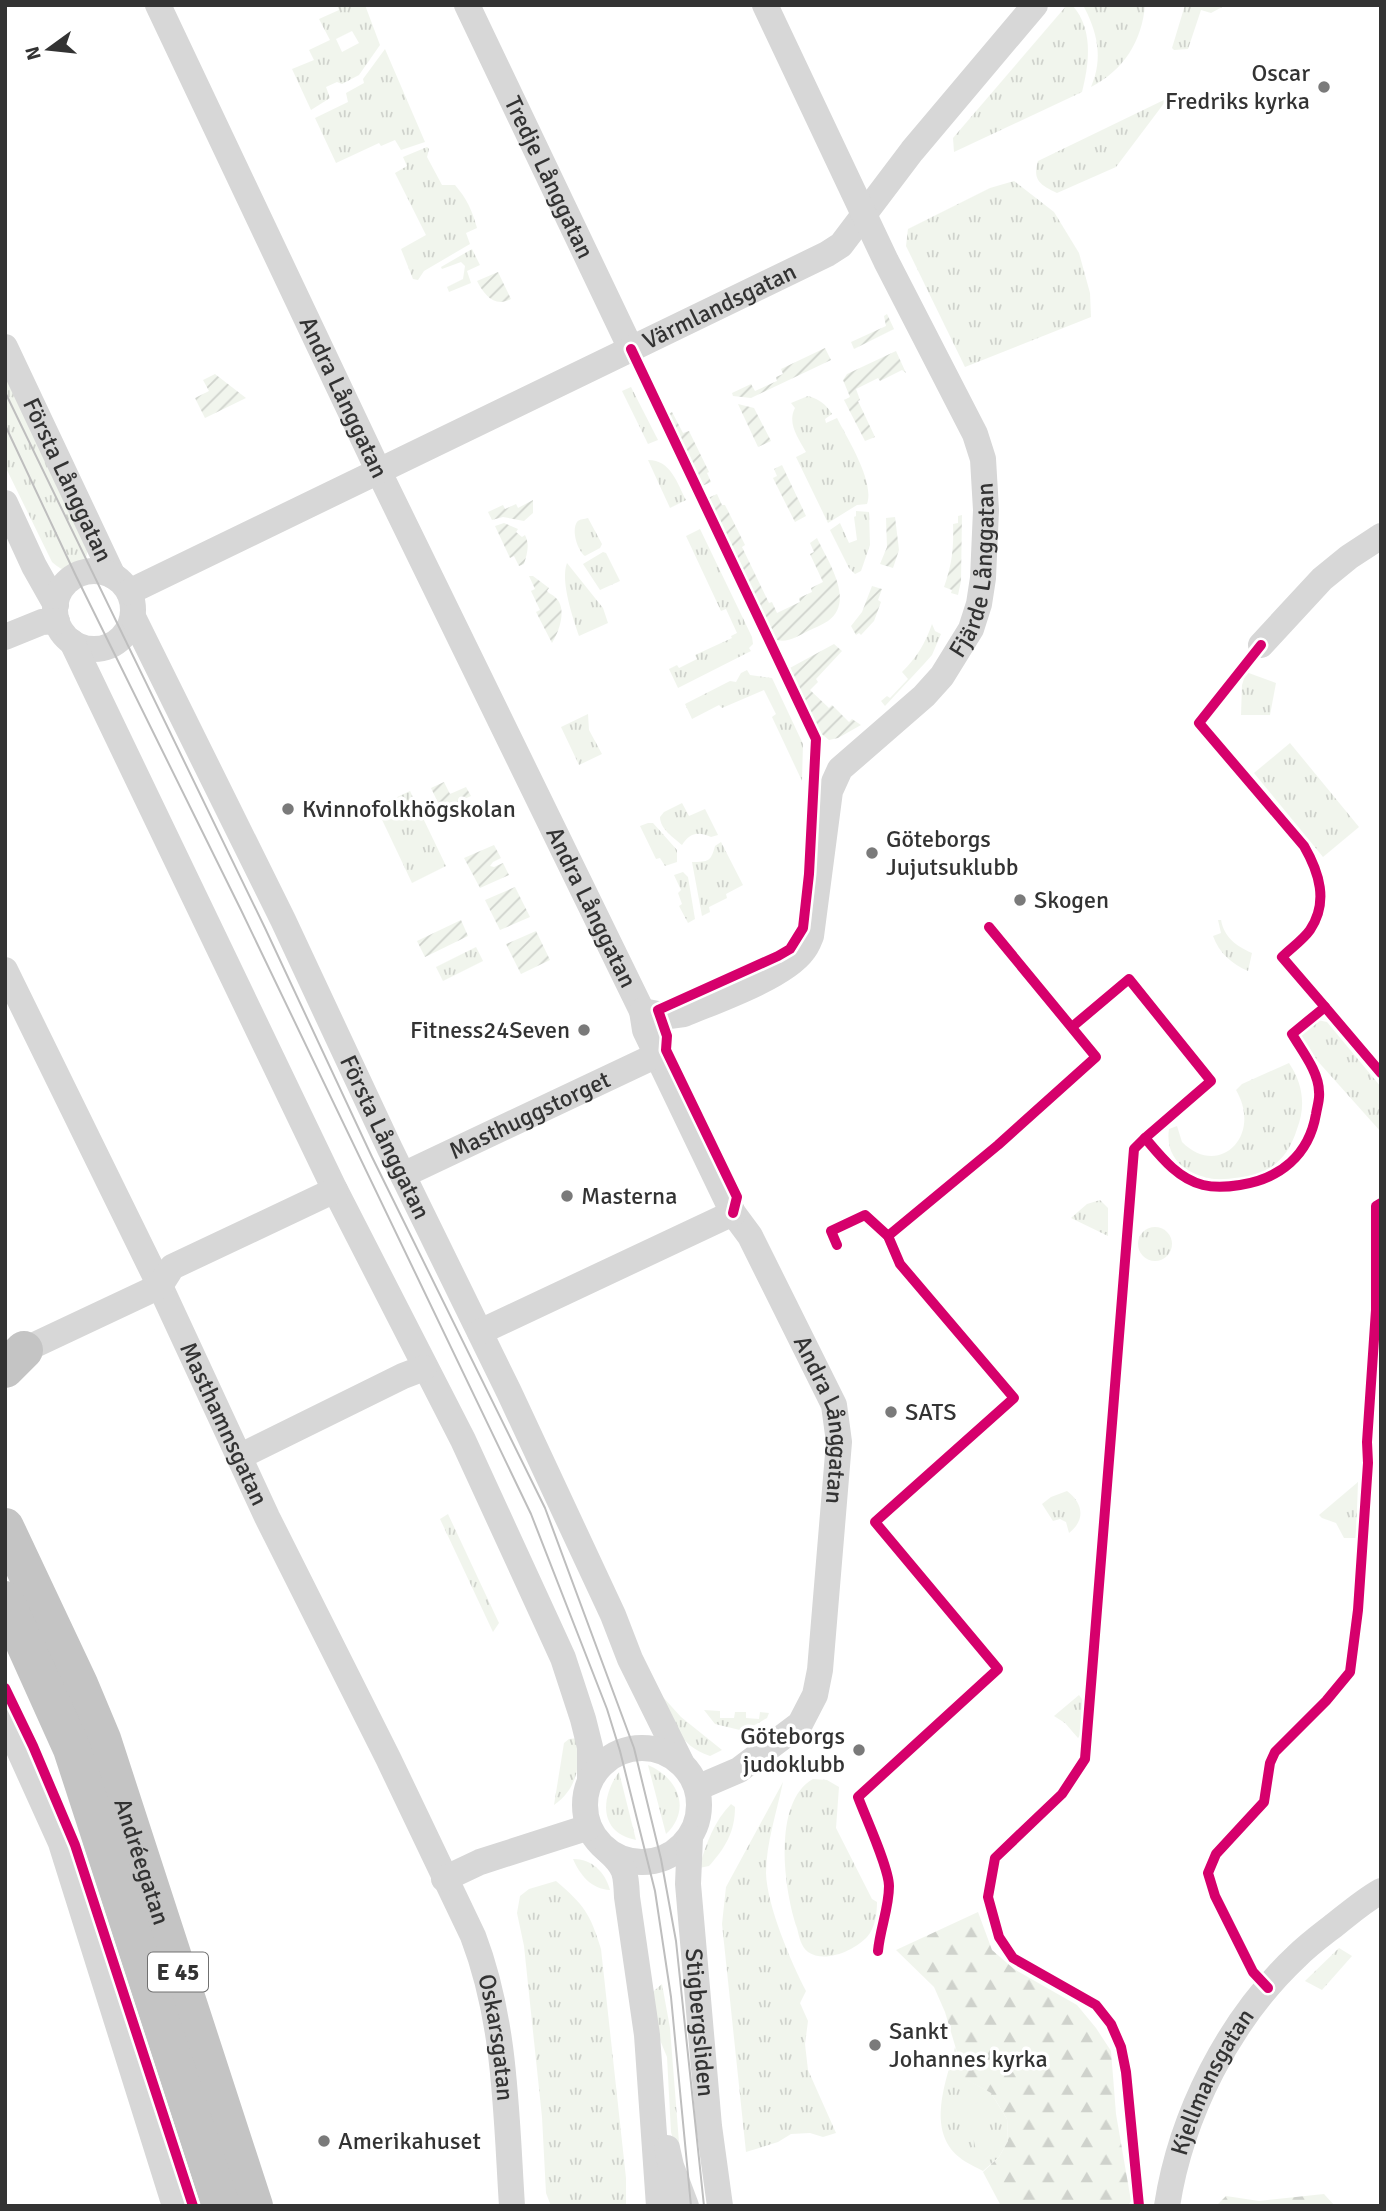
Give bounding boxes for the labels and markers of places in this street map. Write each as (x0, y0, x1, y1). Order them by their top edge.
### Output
place label: Oscar Fredriks kyrka (1165, 58, 1310, 116)
marker: Oscar Fredriks kyrka (1316, 79, 1332, 95)
place label: Kvinnofolkhögskolan (302, 794, 516, 824)
marker: Kvinnofolkhögskolan (280, 801, 296, 817)
place label: Göteborgs Jujutsuklubb (886, 824, 1019, 882)
marker: Göteborgs Jujutsuklubb (864, 845, 880, 861)
place label: Skogen (1034, 885, 1109, 915)
marker: Skogen (1012, 892, 1028, 908)
place label: Fitness24Seven (410, 1015, 570, 1045)
marker: Fitness24Seven (576, 1022, 592, 1038)
place label: Masterna (581, 1181, 677, 1211)
marker: Masterna (559, 1188, 575, 1204)
place label: SATS (905, 1397, 957, 1427)
marker: SATS (883, 1404, 899, 1420)
place label: Göteborgs judoklubb (740, 1721, 845, 1779)
marker: Göteborgs judoklubb (851, 1742, 867, 1758)
place label: Sankt Johannes kyrka (889, 2016, 1048, 2074)
marker: Sankt Johannes kyrka (867, 2037, 883, 2053)
place label: Amerikahuset (338, 2126, 481, 2156)
marker: Amerikahuset (316, 2133, 332, 2149)

